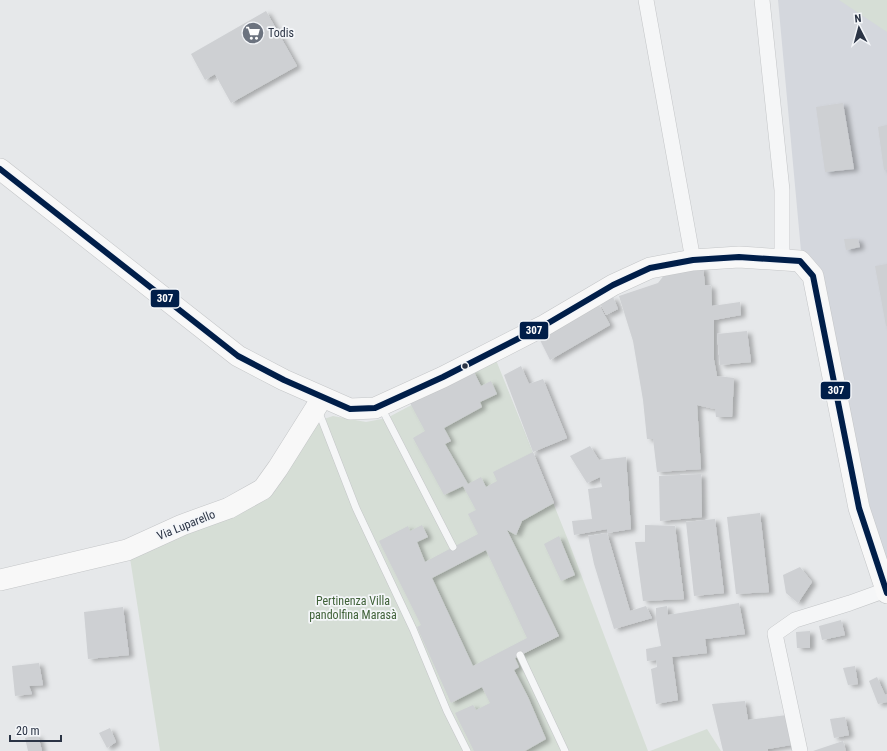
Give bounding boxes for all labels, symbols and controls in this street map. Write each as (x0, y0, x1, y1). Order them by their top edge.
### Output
north arrow (839, 8, 879, 48)
text: N (854, 12, 862, 25)
supermarket icon: Todis (240, 20, 266, 46)
place label: Todis (268, 26, 294, 40)
line badge: 307 (150, 289, 180, 308)
text: 307 (157, 292, 174, 305)
line badge: 307 (519, 321, 549, 340)
text: 307 (526, 324, 543, 337)
unlabelled marker (460, 361, 470, 371)
line badge: 307 (820, 381, 851, 400)
text: 307 (828, 384, 845, 397)
street label: Via Luparello (155, 507, 217, 543)
park label: Pertinenza Villa pandolfina Marasà (309, 594, 397, 622)
scale bar (10, 717, 61, 743)
text: 20 m (16, 724, 40, 738)

